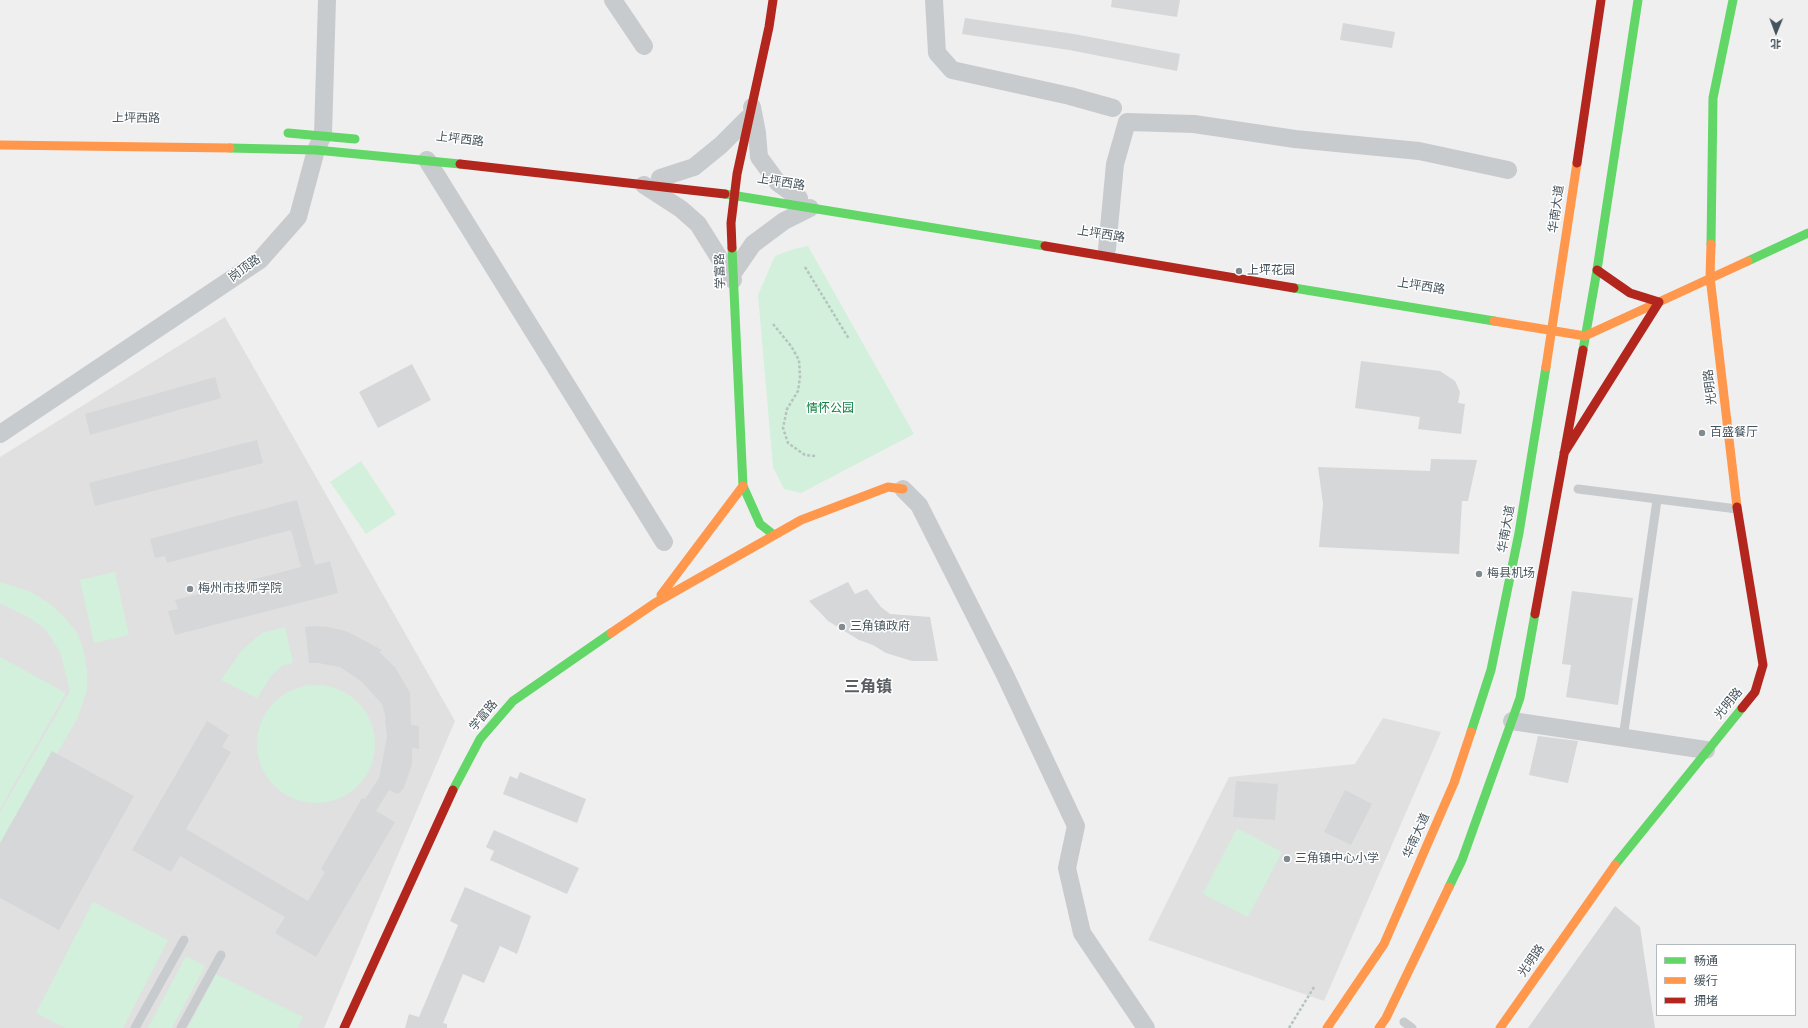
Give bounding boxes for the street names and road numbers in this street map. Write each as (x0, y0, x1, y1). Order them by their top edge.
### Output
street label: 上坪西路 (112, 111, 160, 127)
street label: 上坪西路 (435, 130, 485, 150)
street label: 上坪西路 (756, 172, 806, 194)
street label: 华南大道 (1547, 184, 1567, 234)
street label: 上坪西路 (1076, 224, 1126, 246)
street label: 岗顶路 (226, 253, 264, 285)
street label: 学富路 (713, 253, 729, 289)
street label: 上坪西路 (1396, 276, 1446, 298)
street label: 光明路 (1702, 368, 1720, 406)
street label: 华南大道 (1496, 504, 1518, 554)
street label: 光明路 (1712, 686, 1746, 722)
street label: 学富路 (467, 698, 501, 734)
street label: 华南大道 (1401, 811, 1433, 861)
street label: 光明路 (1516, 942, 1548, 980)

